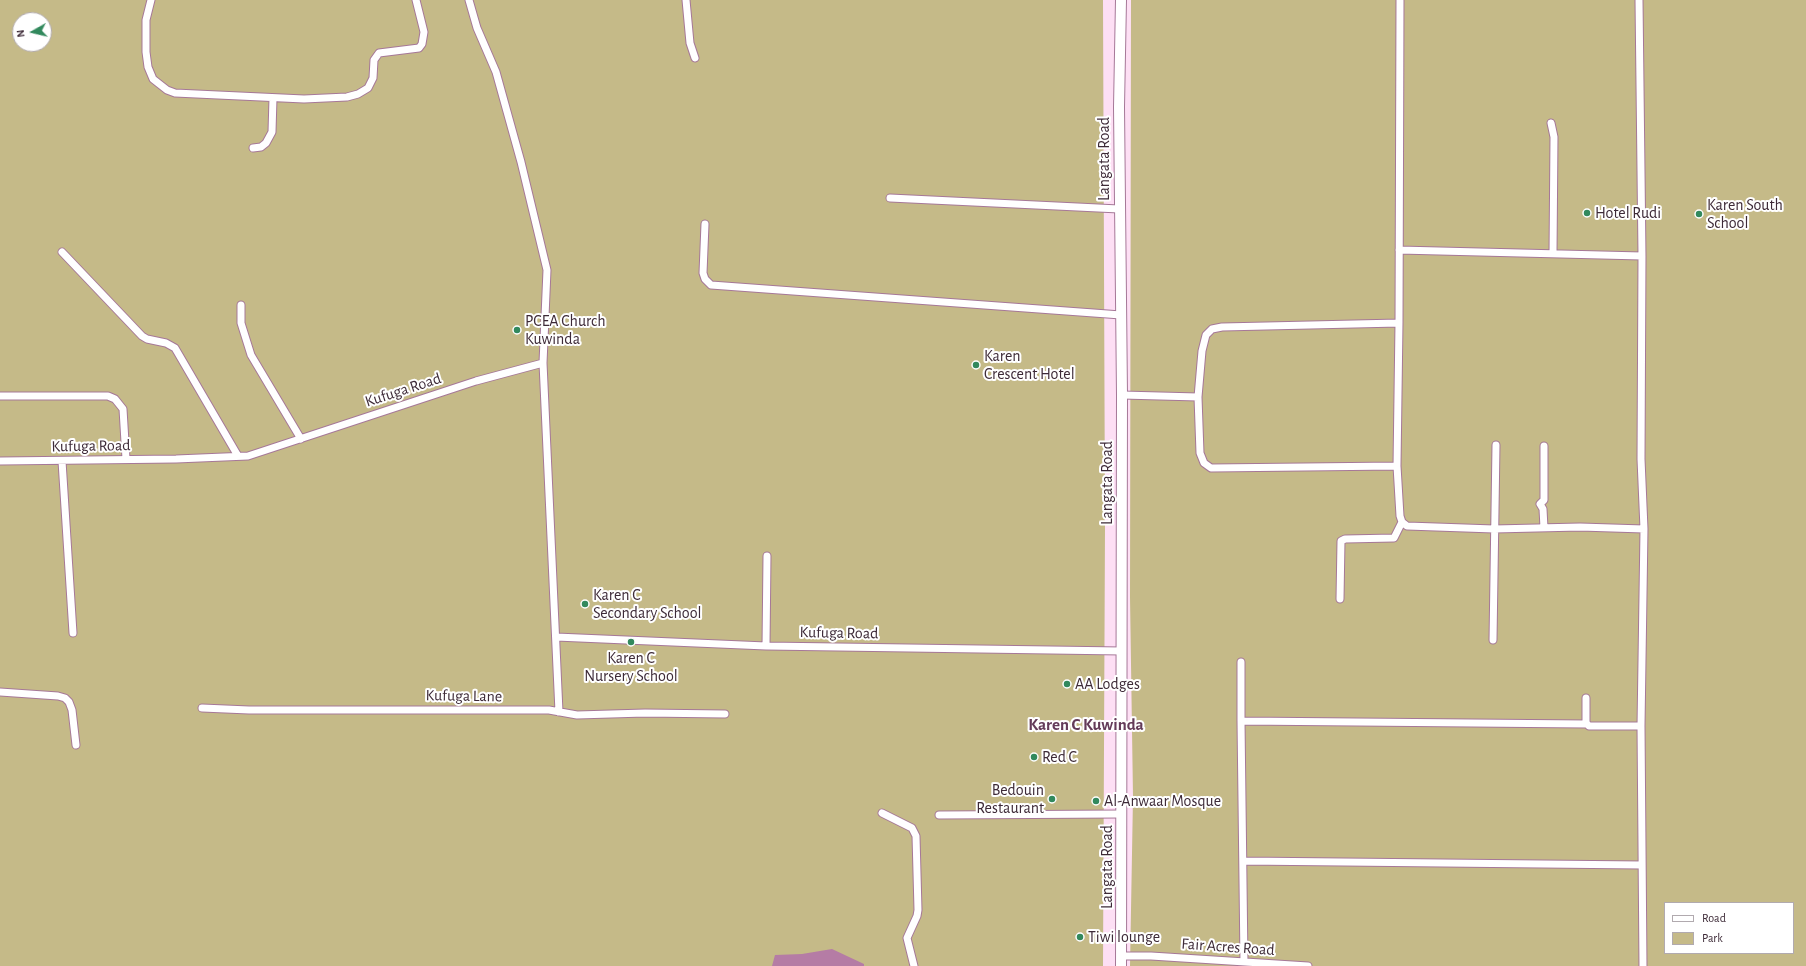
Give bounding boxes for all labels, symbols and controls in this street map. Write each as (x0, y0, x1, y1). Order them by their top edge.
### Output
north arrow (12, 12, 52, 52)
text: N (15, 29, 27, 38)
street label: Langata Road (1094, 117, 1114, 201)
place label: Karen South School (1707, 195, 1783, 233)
place label: Hotel Rudi (1595, 203, 1661, 223)
marker: Hotel Rudi (1582, 208, 1592, 218)
marker: Karen South School (1694, 209, 1704, 219)
place label: PCEA Church Kuwinda (525, 311, 606, 349)
marker: PCEA Church Kuwinda (512, 325, 522, 335)
place label: Karen Crescent Hotel (984, 346, 1075, 384)
marker: Karen Crescent Hotel (971, 360, 981, 370)
street label: Kufuga Road (362, 369, 444, 411)
street label: Kufuga Road (51, 436, 131, 456)
street label: Langata Road (1097, 441, 1117, 525)
place label: Karen C Secondary School (593, 585, 701, 623)
marker: Karen C Secondary School (580, 599, 590, 609)
street label: Kufuga Road (799, 623, 879, 643)
marker: Karen C Nursery School (626, 637, 636, 647)
place label: Karen C Nursery School (584, 648, 678, 686)
place label: AA Lodges (1075, 674, 1140, 694)
marker: AA Lodges (1062, 679, 1072, 689)
street label: Kufuga Lane (426, 686, 502, 706)
district label: Karen C Kuwinda (1028, 715, 1144, 735)
place label: Red C (1042, 747, 1077, 767)
marker: Red C (1029, 752, 1039, 762)
place label: Bedouin Restaurant (976, 780, 1044, 818)
place label: Al-Anwaar Mosque (1104, 791, 1221, 811)
marker: Bedouin Restaurant (1047, 794, 1057, 804)
marker: Al-Anwaar Mosque (1091, 796, 1101, 806)
street label: Langata Road (1097, 825, 1117, 909)
legend (1664, 902, 1794, 954)
text: Road (1702, 912, 1726, 924)
place label: Tiwi lounge (1088, 927, 1160, 947)
marker: Tiwi lounge (1075, 932, 1085, 942)
text: Park (1702, 932, 1723, 944)
street label: Fair Acres Road (1181, 934, 1275, 960)

